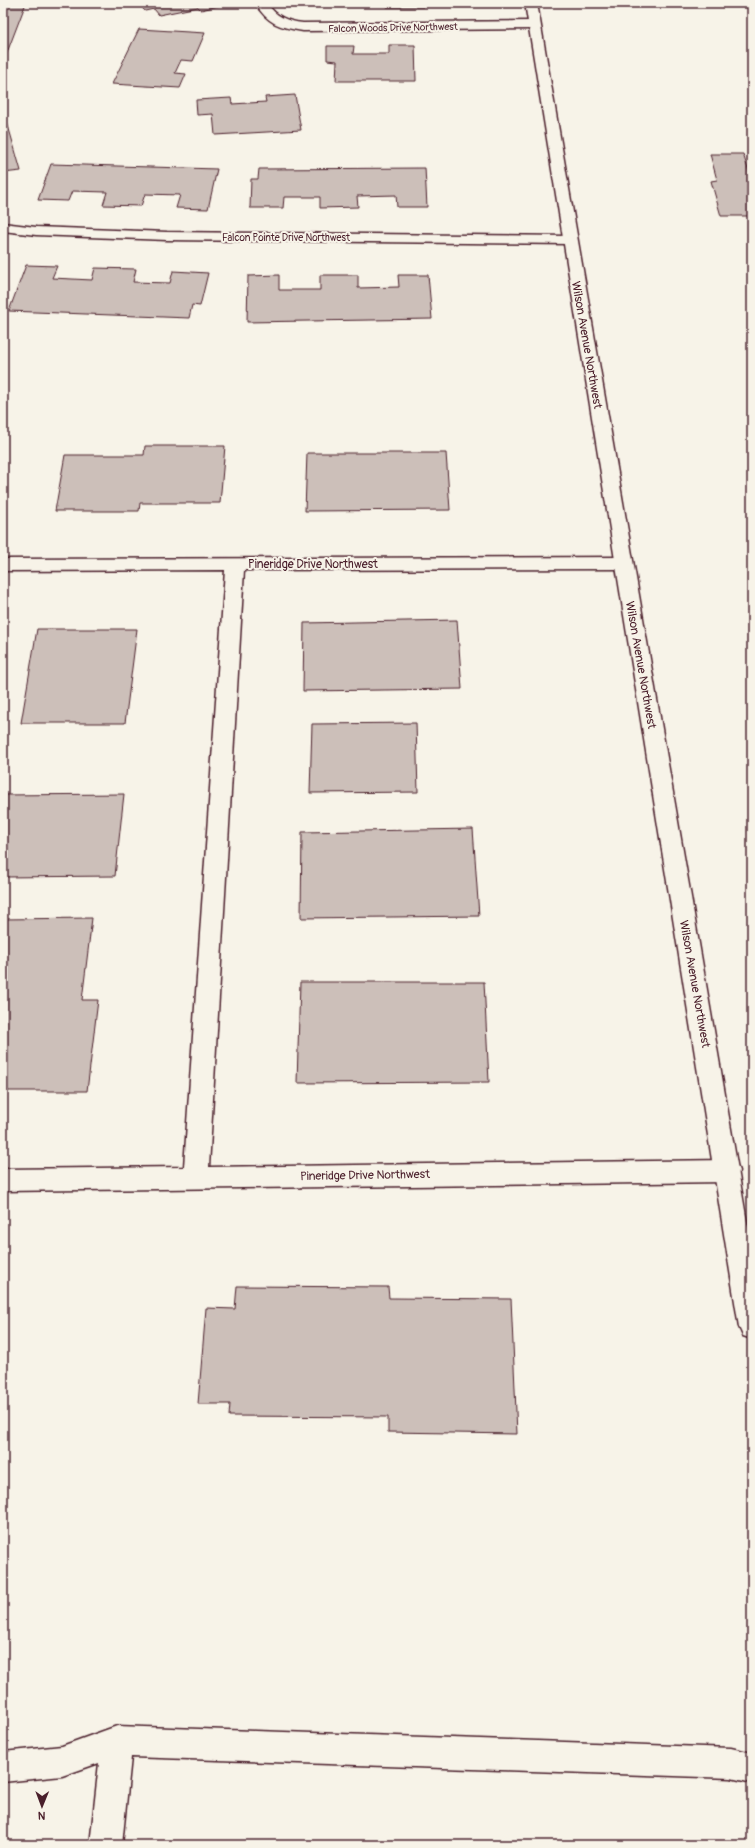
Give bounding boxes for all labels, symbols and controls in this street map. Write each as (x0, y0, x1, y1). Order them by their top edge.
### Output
street label: Falcon Woods Drive Northwest (328, 21, 459, 35)
street label: Falcon Pointe Drive Northwest (222, 232, 351, 244)
street label: Wilson Avenue Northwest (568, 280, 605, 410)
street label: Pineridge Drive Northwest (248, 557, 378, 572)
street label: Wilson Avenue Northwest (622, 600, 659, 730)
street label: Wilson Avenue Northwest (676, 919, 713, 1049)
street label: Pineridge Drive Northwest (300, 1167, 430, 1184)
north arrow (22, 1786, 62, 1826)
text: N (37, 1809, 46, 1822)

